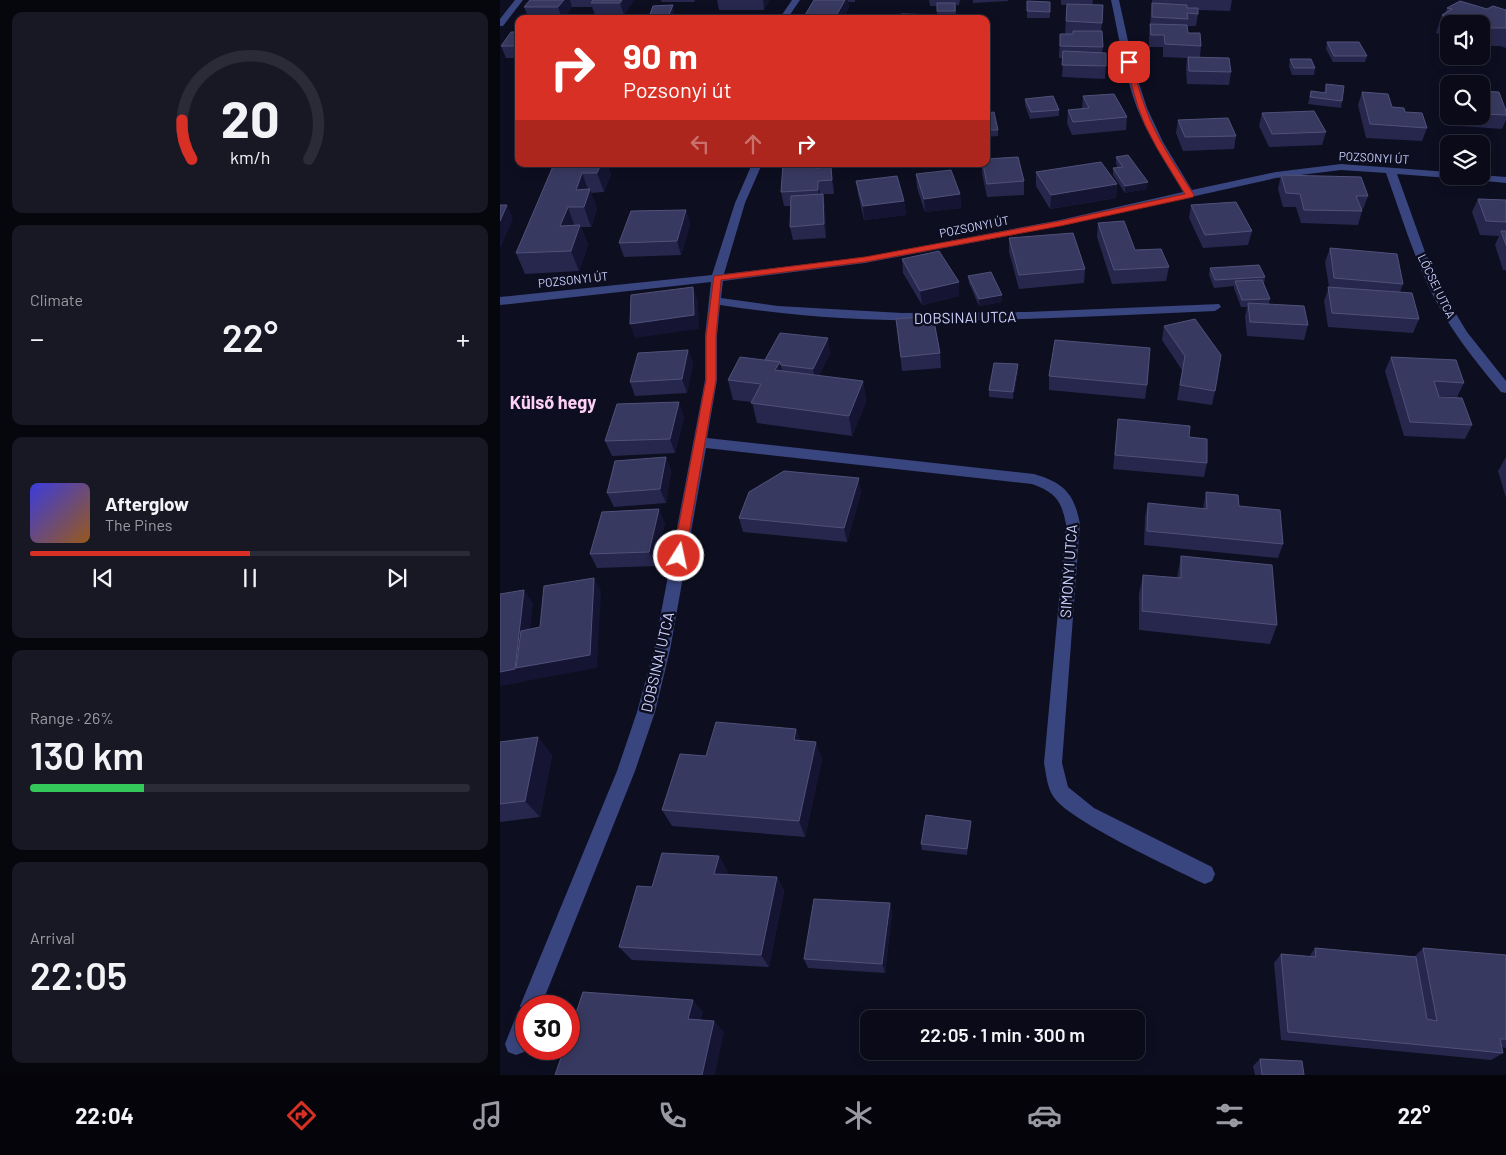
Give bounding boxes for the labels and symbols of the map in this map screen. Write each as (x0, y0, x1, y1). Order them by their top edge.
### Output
pin (1108, 41, 1150, 83)
street label: POZSONYI ÚT (1338, 148, 1410, 166)
street label: POZSONYI ÚT (938, 212, 1010, 240)
street label: LŐCSEI UTCA (1415, 252, 1459, 320)
street label: POZSONYI ÚT (537, 268, 609, 290)
street label: DOBSINAI UTCA (914, 307, 1016, 327)
district label: Külső hegy (510, 391, 596, 413)
street label: SIMONYI UTCA (1056, 524, 1080, 618)
position arrow (652, 529, 704, 581)
street label: DOBSINAI UTCA (637, 610, 677, 714)
speed limit sign: 30 (515, 995, 580, 1060)

